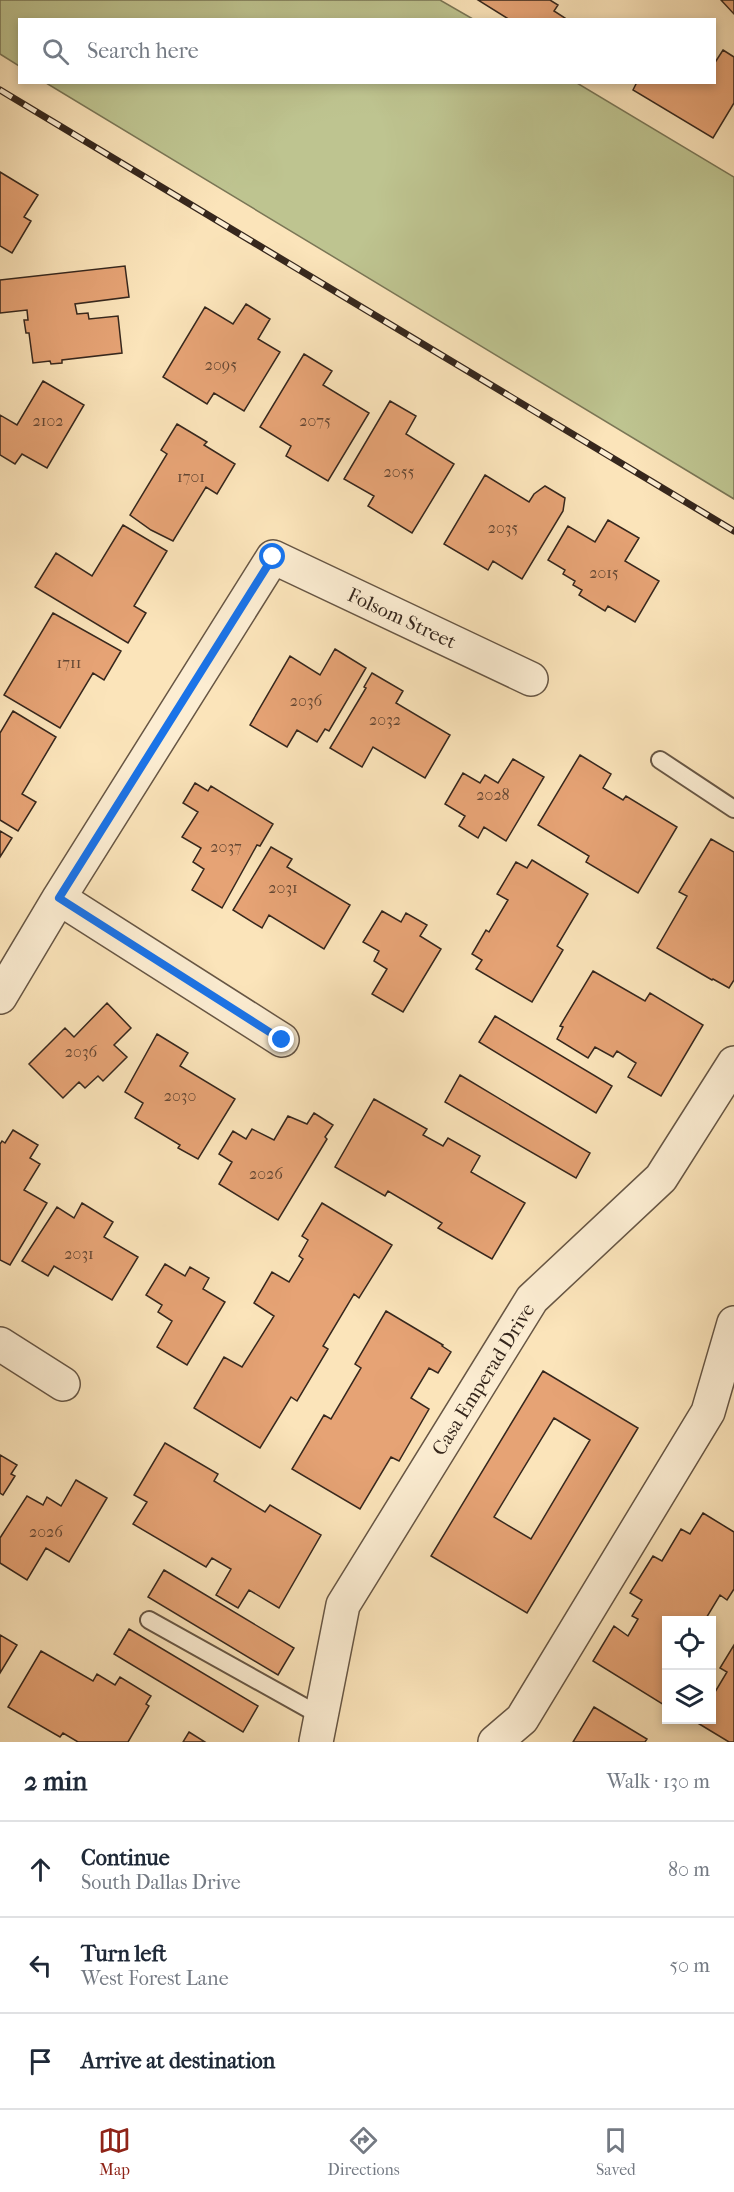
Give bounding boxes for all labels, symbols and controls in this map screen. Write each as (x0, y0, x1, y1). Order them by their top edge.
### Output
search box (18, 18, 716, 84)
icon: search (39, 35, 72, 68)
text: Search here (87, 38, 199, 64)
house number: 2095 (205, 355, 237, 374)
house number: 2102 (33, 411, 63, 430)
house number: 2075 (299, 411, 331, 430)
house number: 2055 (384, 462, 414, 481)
house number: 1701 (177, 467, 205, 486)
house number: 2035 (488, 518, 518, 537)
route start (259, 543, 285, 569)
house number: 2015 (589, 563, 619, 582)
street label: Folsom Street (344, 583, 460, 654)
house number: 1711 (57, 653, 81, 672)
house number: 2036 (290, 691, 322, 710)
house number: 2032 (369, 710, 401, 729)
house number: 2028 (476, 785, 510, 804)
house number: 2037 (210, 837, 242, 856)
house number: 2031 (268, 878, 298, 897)
route end (268, 1026, 294, 1052)
house number: 2036 (65, 1042, 97, 1061)
house number: 2030 (164, 1086, 196, 1105)
house number: 2026 (249, 1164, 283, 1183)
house number: 2031 (64, 1244, 94, 1263)
street label: Casa Emperad Drive (427, 1299, 540, 1460)
house number: 2026 (29, 1522, 63, 1541)
map controls (662, 1616, 716, 1724)
button: locate (662, 1616, 716, 1670)
button: layers (662, 1670, 716, 1724)
text: 2 min (24, 1766, 87, 1797)
text: Walk · 130 m (607, 1770, 710, 1793)
text: Continue (81, 1845, 170, 1871)
icon: ahead (24, 1853, 57, 1886)
text: 80 m (668, 1858, 710, 1881)
text: South Dallas Drive (81, 1871, 241, 1894)
text: Turn left (81, 1941, 167, 1967)
icon: left (24, 1949, 57, 1982)
text: 50 m (669, 1954, 710, 1977)
text: West Forest Lane (81, 1967, 229, 1990)
icon: arrive (24, 2045, 57, 2078)
text: Arrive at destination (81, 2048, 275, 2074)
tab: Map (98, 2124, 131, 2179)
tab: Directions (328, 2124, 400, 2179)
tab: Saved (596, 2124, 636, 2179)

